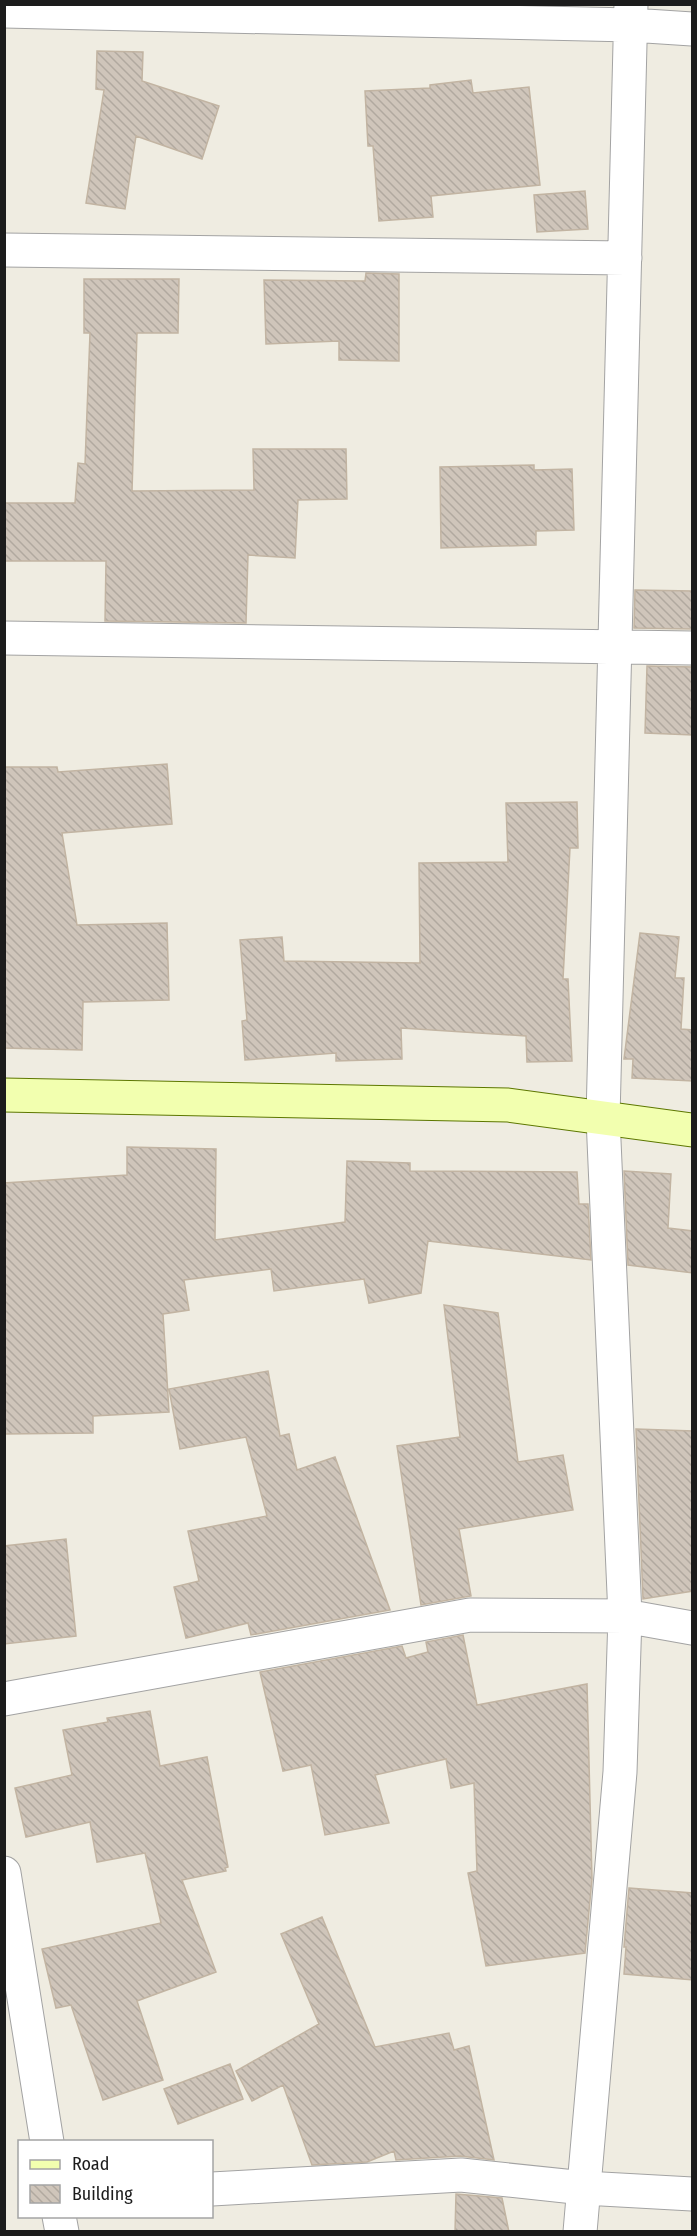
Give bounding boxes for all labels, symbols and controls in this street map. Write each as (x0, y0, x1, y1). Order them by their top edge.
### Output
legend (18, 2140, 213, 2218)
text: Road (72, 2153, 109, 2175)
text: Building (72, 2183, 133, 2205)

